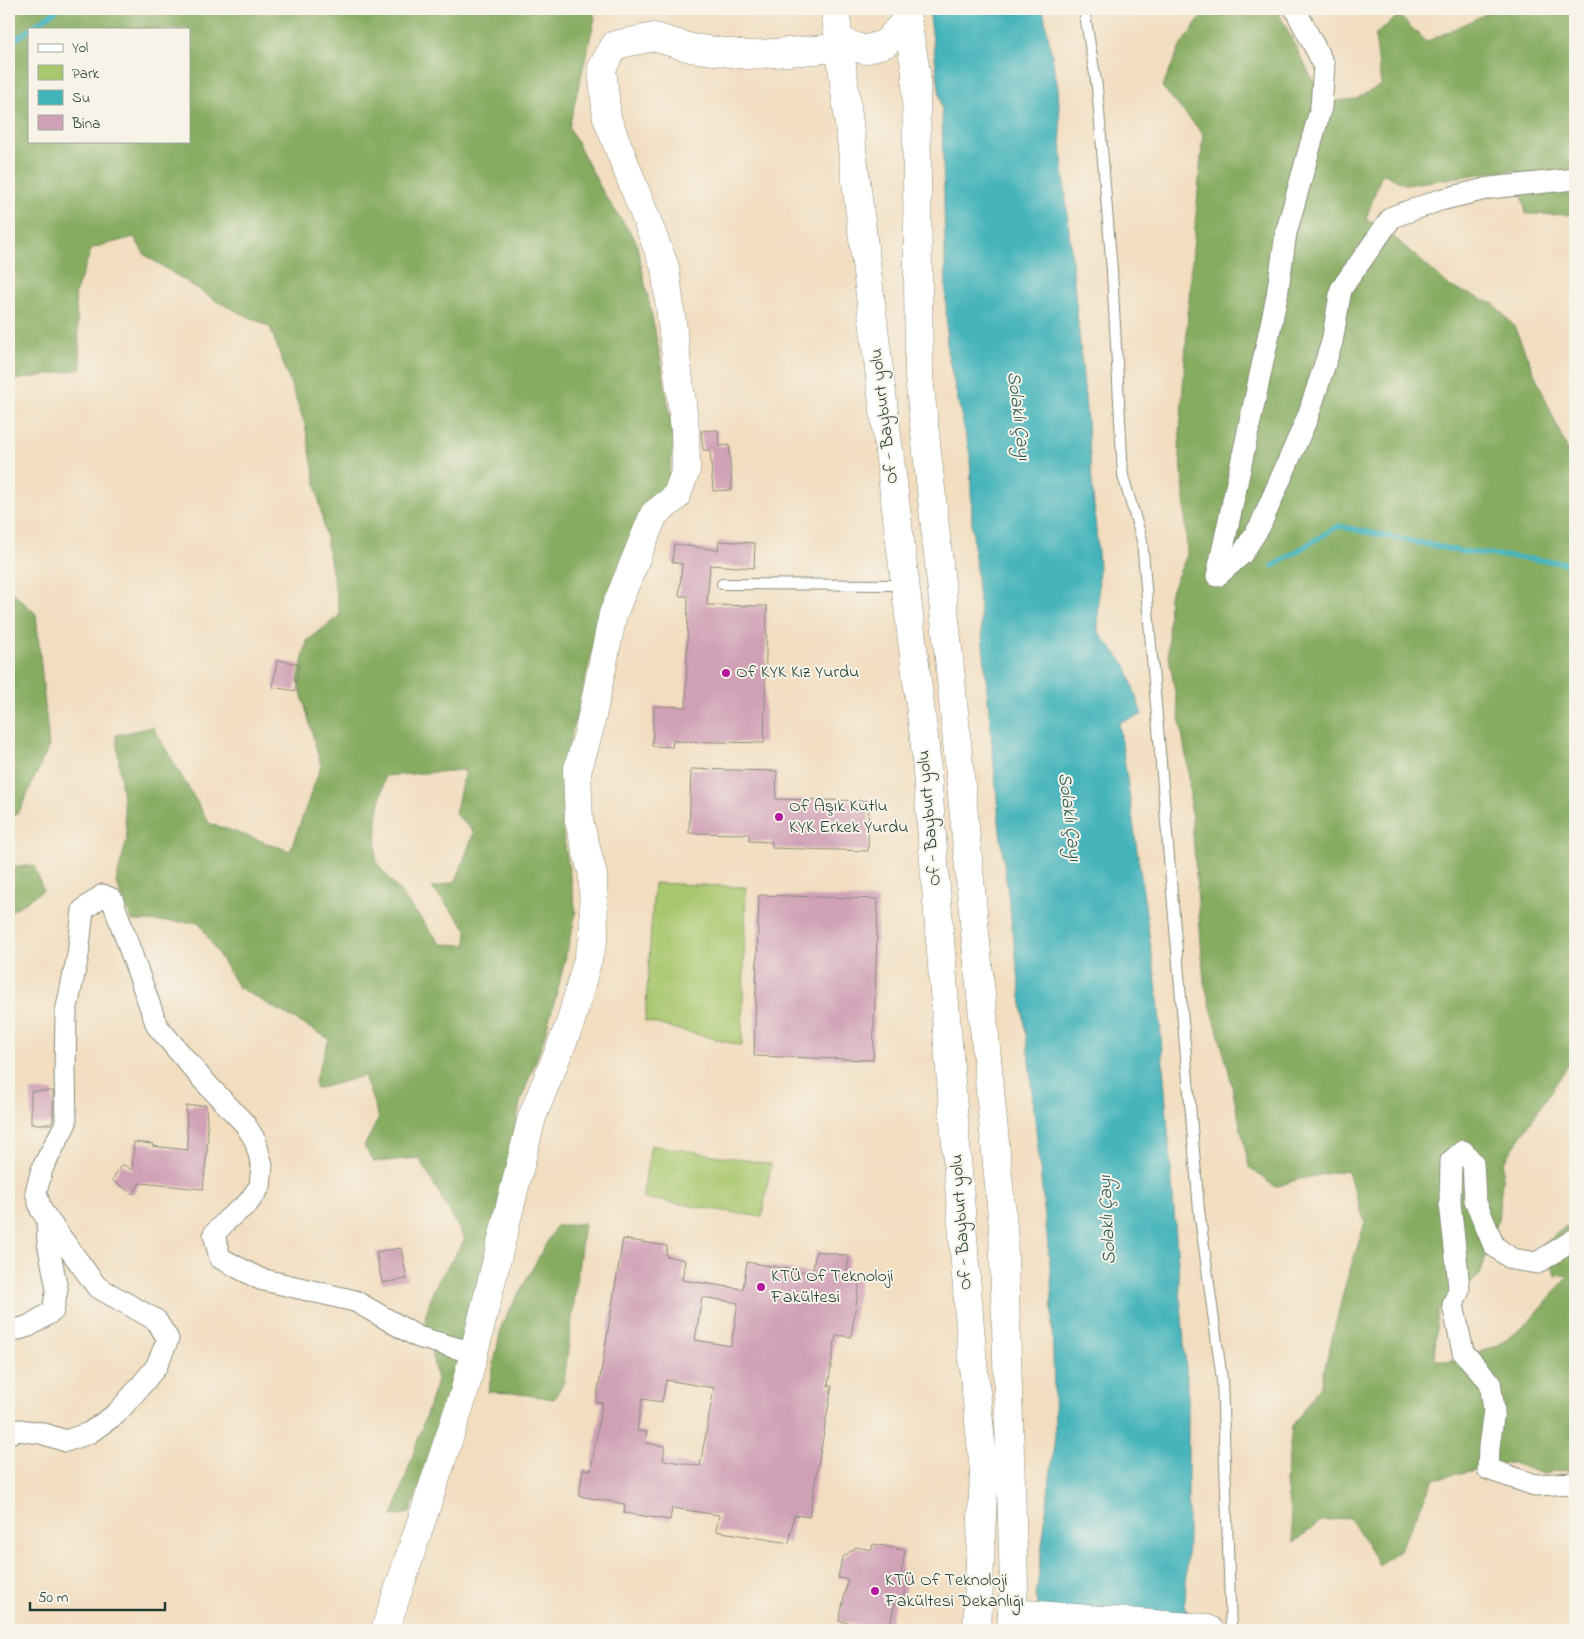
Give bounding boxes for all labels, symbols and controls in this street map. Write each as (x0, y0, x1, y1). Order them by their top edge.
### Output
legend (28, 28, 190, 142)
text: Yol (72, 37, 88, 59)
text: Park (72, 63, 100, 85)
text: Su (72, 87, 90, 109)
text: Bina (71, 113, 100, 135)
street label: Of - Bayburt yolu (864, 347, 906, 485)
water label: Solaklı Çayı (999, 370, 1037, 463)
place label: Of KYK Kız Yurdu (736, 660, 859, 686)
marker: Of KYK Kız Yurdu (720, 667, 732, 679)
street label: Of - Bayburt yolu (911, 749, 949, 887)
water label: Solaklı Çayı (1050, 771, 1088, 864)
place label: Of Aşık Kutlu KYK Erkek Yurdu (789, 794, 908, 841)
marker: Of Aşık Kutlu KYK Erkek Yurdu (773, 811, 785, 823)
street label: Of - Bayburt yolu (944, 1153, 980, 1291)
water label: Solaklı Çayı (1092, 1174, 1124, 1265)
place label: KTÜ Of Teknoloji Fakültesi (770, 1264, 893, 1311)
marker: KTÜ Of Teknoloji Fakültesi (755, 1281, 767, 1293)
place label: KTÜ Of Teknoloji Fakültesi Dekanlığı (884, 1568, 1024, 1616)
scale bar (30, 1579, 165, 1611)
marker: KTÜ Of Teknoloji Fakültesi Dekanlığı (869, 1585, 881, 1597)
text: 50 m (38, 1587, 69, 1609)

